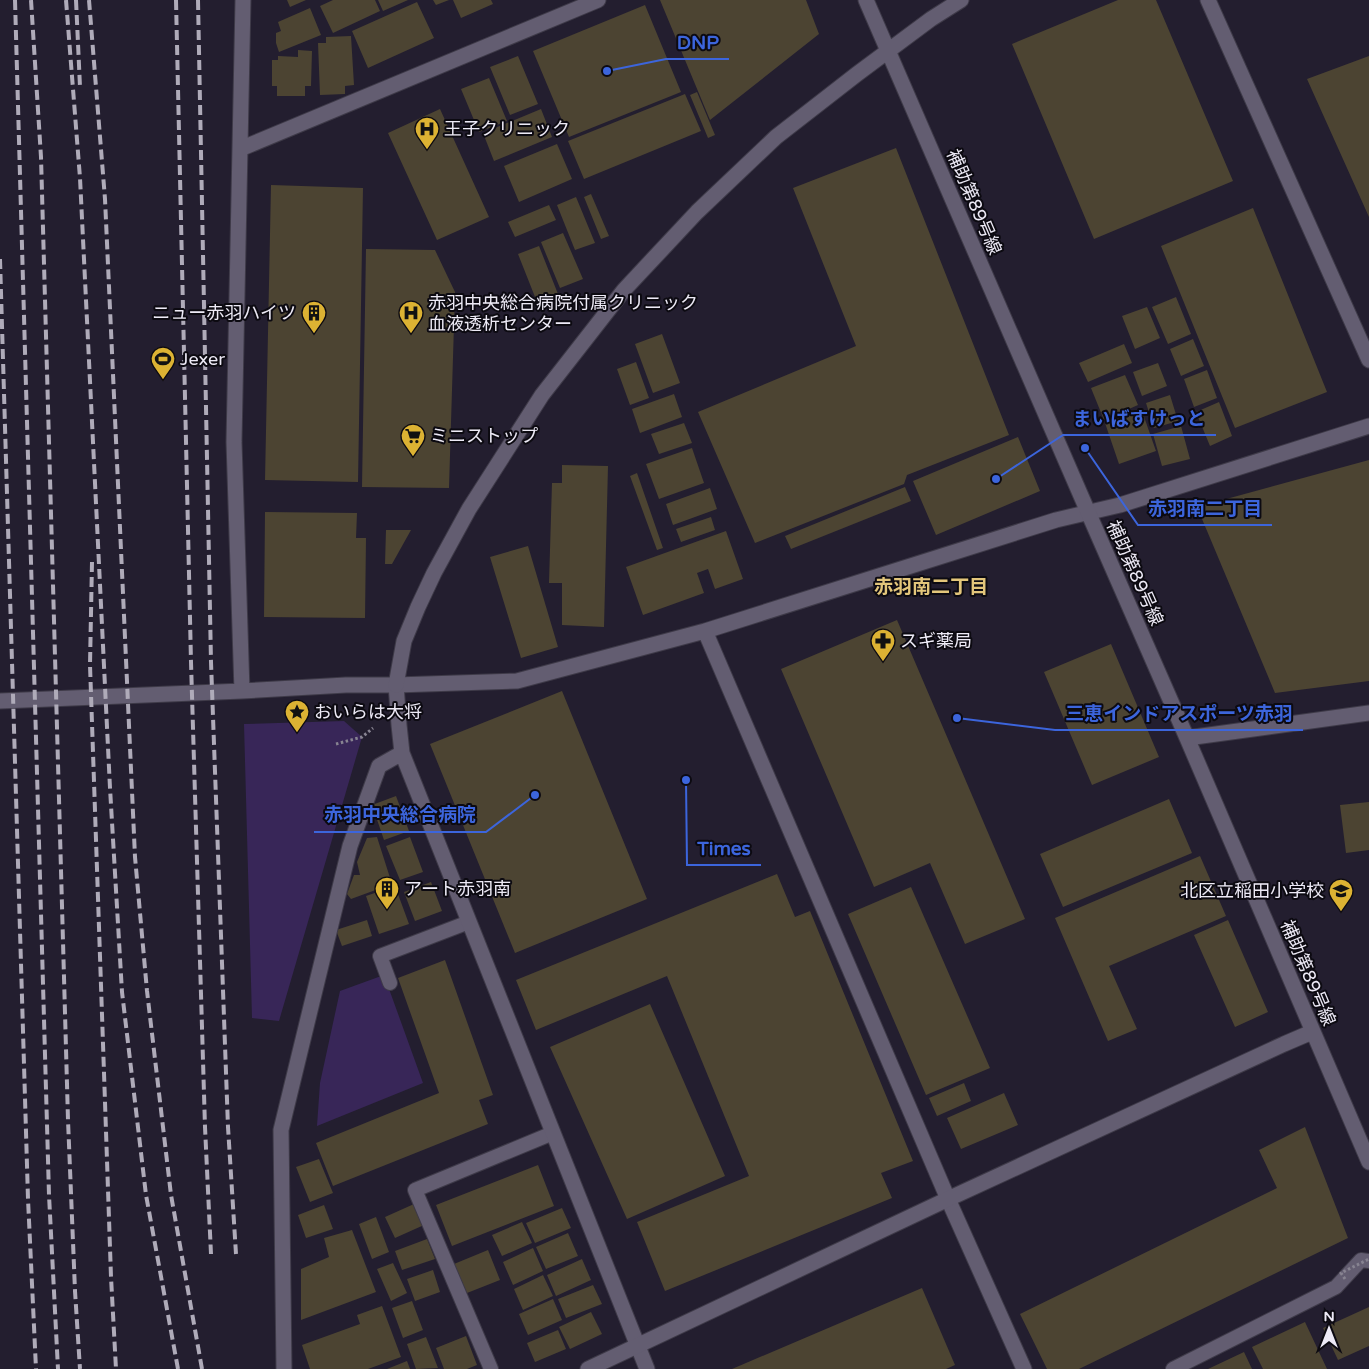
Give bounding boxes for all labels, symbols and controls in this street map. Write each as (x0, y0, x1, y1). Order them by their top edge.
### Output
callout: DNP (666, 25, 729, 59)
text: DNP (677, 32, 719, 54)
hospital icon: 王子クリニック (414, 116, 440, 150)
place label: 王子クリニック (444, 118, 570, 140)
street label: 補助第89号線 (942, 146, 1006, 258)
place label: 赤羽中央総合病院付属クリニック 血液透析センター (428, 292, 698, 335)
building icon: ニュー赤羽ハイツ (301, 300, 327, 334)
hospital icon: 赤羽中央総合病院付属クリニック 血液透析センター (398, 300, 424, 334)
place label: ニュー赤羽ハイツ (152, 302, 296, 324)
sports icon: Jexer (150, 346, 176, 380)
place label: Jexer (180, 348, 225, 370)
callout: まいばすけっと (1063, 401, 1216, 435)
text: まいばすけっと (1072, 408, 1206, 430)
supermarket icon: ミニストップ (400, 423, 426, 457)
place label: ミニストップ (430, 425, 538, 447)
callout: 赤羽南二丁目 (1138, 491, 1272, 525)
text: 赤羽南二丁目 (1148, 498, 1262, 520)
street label: 補助第89号線 (1102, 517, 1168, 629)
district label: 赤羽南二丁目 (874, 576, 988, 598)
pharmacy icon: スギ薬局 (870, 628, 896, 662)
place label: スギ薬局 (900, 630, 972, 652)
callout: 三恵インドアスポーツ赤羽 (1055, 696, 1303, 730)
place icon: おいらは大将 (284, 699, 310, 733)
place label: おいらは大将 (314, 701, 422, 723)
text: 三恵インドアスポーツ赤羽 (1065, 703, 1293, 725)
callout: 赤羽中央総合病院 (314, 798, 486, 832)
text: 赤羽中央総合病院 (324, 804, 476, 826)
callout: Times (687, 831, 761, 865)
text: Times (696, 838, 751, 860)
building icon: アート赤羽南 (374, 876, 400, 910)
place label: アート赤羽南 (404, 878, 511, 900)
school or university icon: 北区立稲田小学校 (1328, 878, 1354, 912)
place label: 北区立稲田小学校 (1180, 880, 1324, 902)
street label: 補助第89号線 (1276, 917, 1340, 1029)
north arrow (1304, 1304, 1354, 1354)
text: N (1323, 1308, 1335, 1325)

